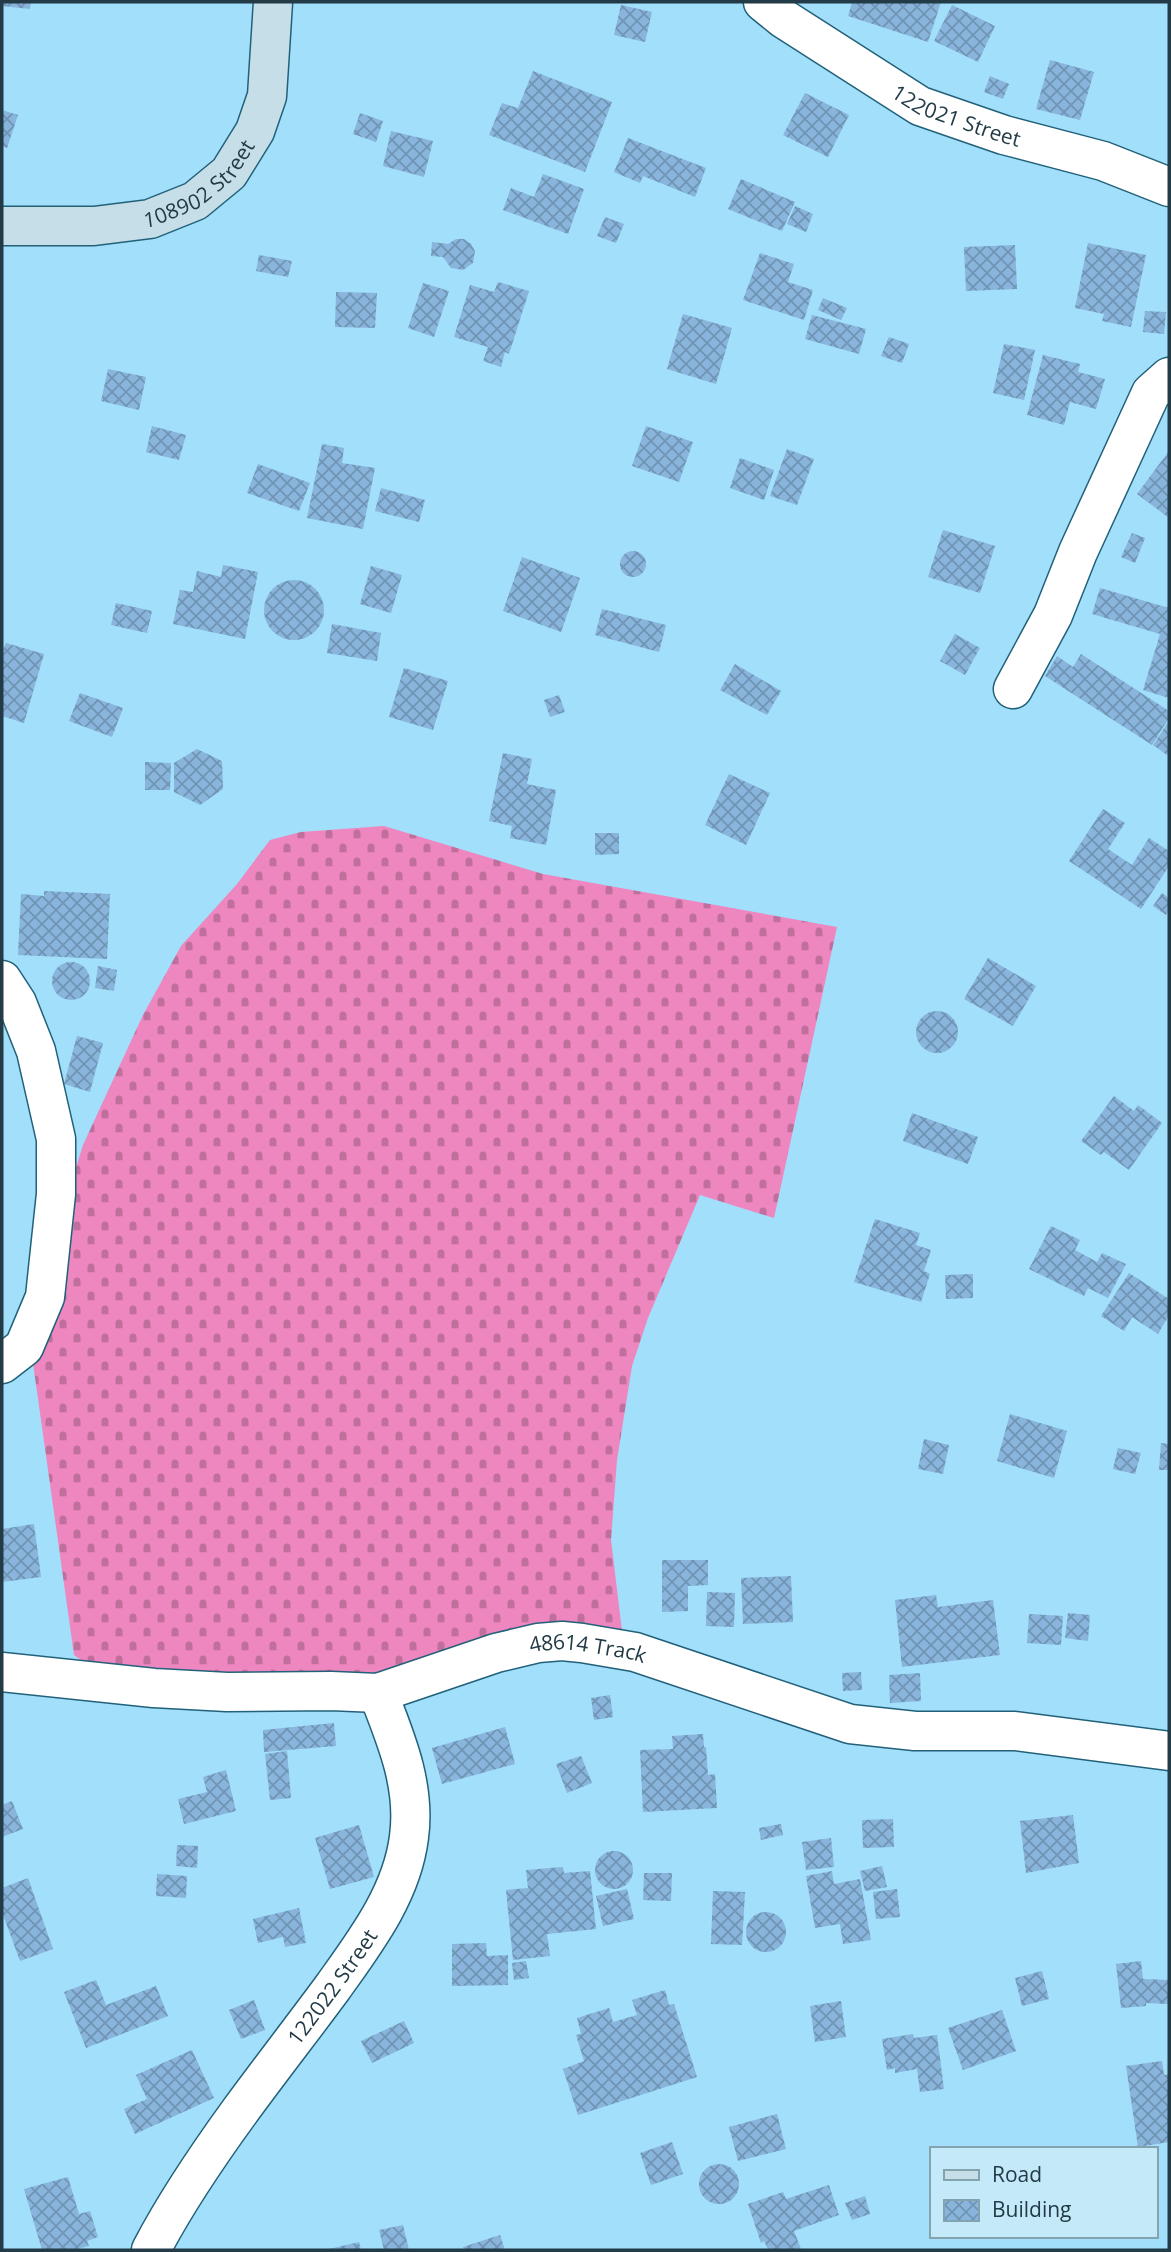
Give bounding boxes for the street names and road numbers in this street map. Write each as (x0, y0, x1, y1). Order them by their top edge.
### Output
street label: 122021 Street (887, 78, 1024, 153)
street label: 108902 Street (142, 134, 260, 234)
street label: 48614 Track (526, 1627, 650, 1669)
street label: 122022 Street (281, 1924, 383, 2050)

